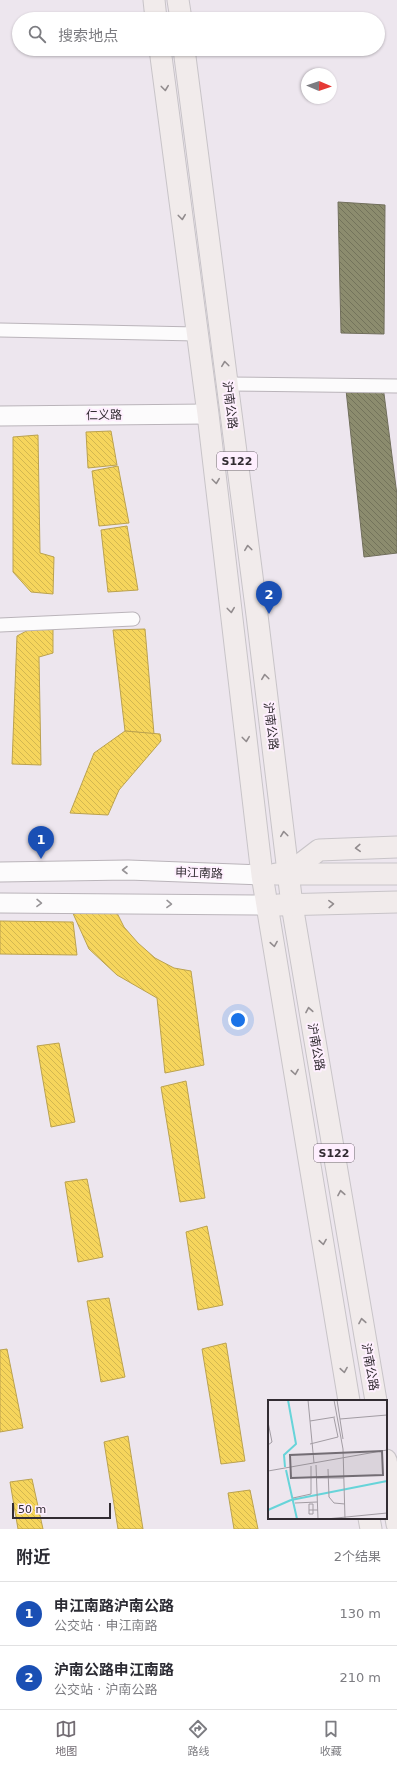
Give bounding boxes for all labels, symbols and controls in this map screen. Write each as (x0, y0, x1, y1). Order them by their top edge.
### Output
search box (12, 12, 385, 56)
icon: search (26, 23, 48, 45)
text: 搜索地点 (58, 27, 118, 45)
north arrow (301, 68, 337, 104)
one-way arrow (160, 85, 169, 91)
one-way arrow (177, 214, 186, 220)
one-way arrow (221, 361, 230, 367)
street label: 沪南公路 (220, 380, 240, 430)
street label: 仁义路 (86, 408, 122, 422)
road number: S122 (217, 452, 257, 470)
one-way arrow (211, 478, 220, 484)
one-way arrow (244, 545, 253, 551)
pin: 2 (256, 581, 282, 614)
one-way arrow (226, 607, 235, 613)
one-way arrow (261, 674, 270, 680)
street label: 沪南公路 (261, 701, 281, 751)
one-way arrow (241, 736, 250, 742)
pin: 1 (28, 826, 54, 859)
one-way arrow (280, 831, 289, 837)
one-way arrow (355, 843, 361, 852)
street label: 申江南路 (175, 865, 223, 881)
one-way arrow (122, 866, 128, 874)
one-way arrow (36, 899, 42, 907)
one-way arrow (166, 900, 172, 908)
one-way arrow (328, 900, 334, 908)
one-way arrow (269, 940, 278, 947)
one-way arrow (306, 1007, 314, 1013)
your location (228, 1010, 248, 1030)
street label: 沪南公路 (305, 1022, 327, 1072)
one-way arrow (290, 1069, 299, 1075)
road number: S122 (314, 1144, 354, 1162)
one-way arrow (337, 1190, 345, 1196)
one-way arrow (318, 1238, 327, 1245)
one-way arrow (359, 1318, 367, 1324)
street label: 沪南公路 (359, 1342, 381, 1392)
one-way arrow (339, 1367, 348, 1373)
inset map (268, 1400, 387, 1519)
scale bar (12, 1501, 111, 1520)
text: 50 m (18, 1503, 46, 1516)
text: 附近 (16, 1547, 50, 1567)
text: 2个结果 (334, 1549, 381, 1564)
text: 申江南路沪南公路 (54, 1597, 174, 1615)
text: 1 (24, 1606, 34, 1621)
text: 130 m (339, 1606, 381, 1621)
text: 公交站 · 申江南路 (54, 1618, 157, 1633)
text: 沪南公路申江南路 (54, 1661, 174, 1679)
text: 2 (24, 1670, 34, 1685)
text: 210 m (339, 1670, 381, 1685)
text: 公交站 · 沪南公路 (54, 1682, 157, 1697)
tab: 地图 (55, 1718, 77, 1758)
tab: 路线 (187, 1718, 209, 1758)
tab: 收藏 (320, 1718, 342, 1758)

